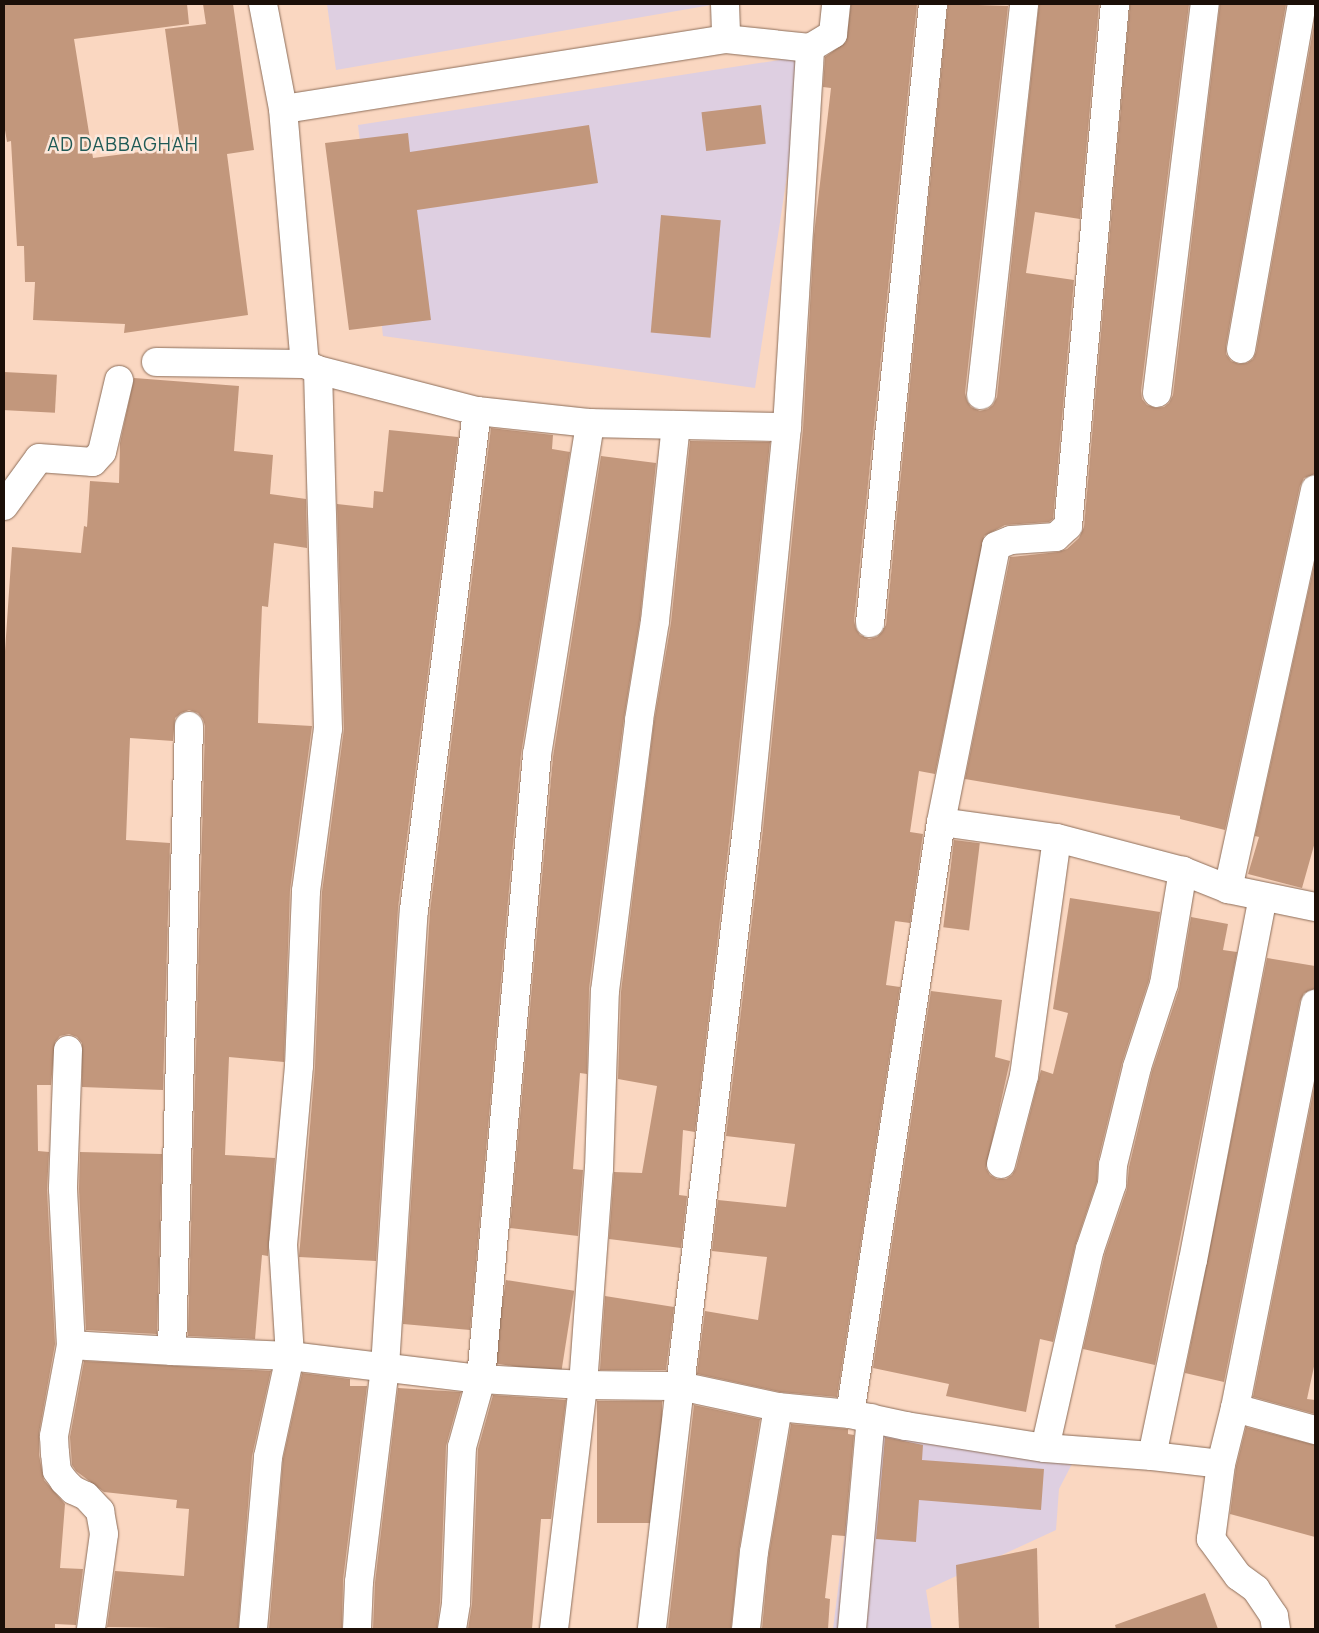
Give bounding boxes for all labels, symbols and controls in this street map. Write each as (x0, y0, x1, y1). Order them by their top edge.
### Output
district label: AD DABBAGHAH (46, 134, 200, 156)

